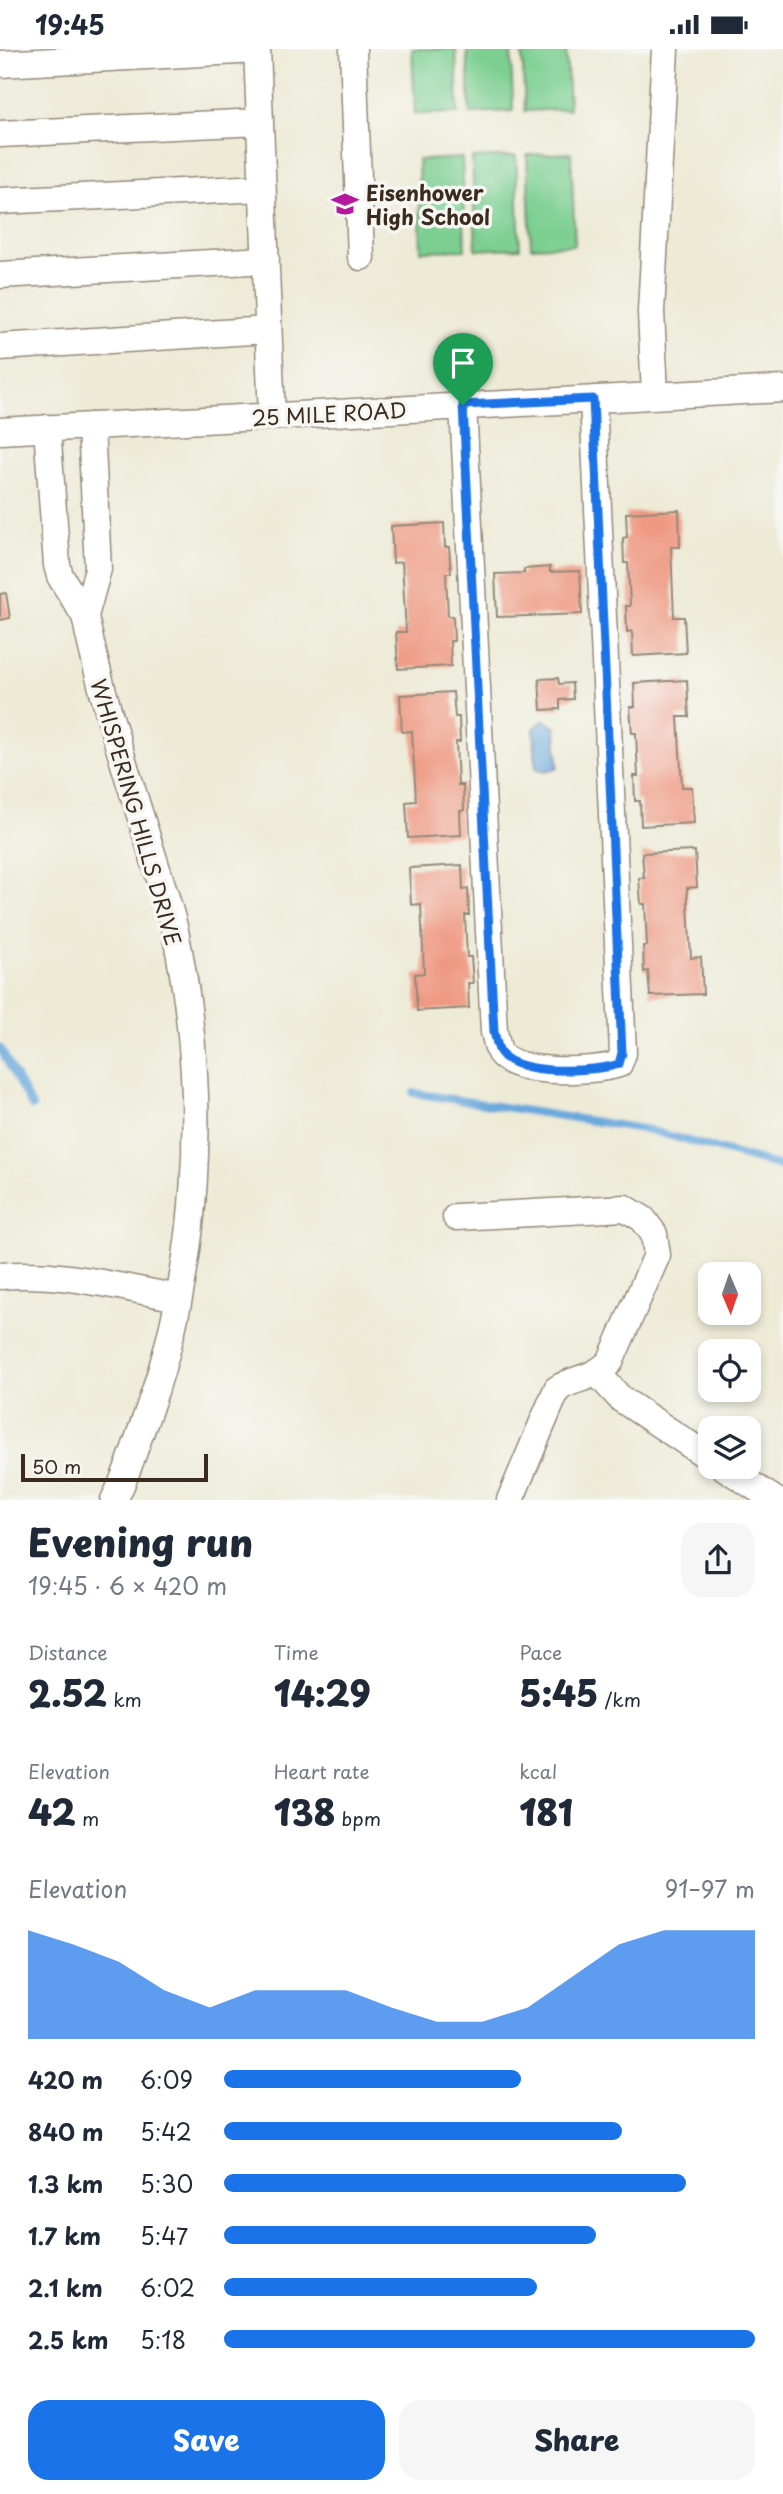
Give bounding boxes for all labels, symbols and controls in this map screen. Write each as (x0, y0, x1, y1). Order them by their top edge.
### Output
text: 19:45 (35, 5, 105, 44)
place label: Eisenhower High School (366, 176, 490, 232)
school or university icon: Eisenhower High School (330, 189, 360, 219)
pin (433, 333, 493, 405)
icon: arrive (444, 344, 482, 382)
street label: 25 MILE ROAD (251, 393, 407, 433)
street label: WHISPERING HILLS DRIVE (84, 675, 190, 949)
north arrow (698, 1262, 761, 1325)
map controls (698, 1262, 761, 1479)
button: locate (698, 1339, 761, 1402)
button: layers (698, 1416, 761, 1479)
scale bar (21, 1451, 208, 1483)
text: 50 m (32, 1452, 81, 1480)
text: Evening run (28, 1513, 253, 1570)
button: share (681, 1523, 755, 1597)
text: 19:45 · 6 × 420 m (28, 1568, 227, 1603)
text: Distance (28, 1638, 108, 1666)
text: Time (274, 1638, 319, 1666)
text: Pace (519, 1638, 562, 1666)
text: 2.52 (28, 1666, 107, 1719)
text: 14:29 (274, 1666, 371, 1719)
text: 5:45 (519, 1666, 598, 1719)
text: km (107, 1685, 142, 1713)
text: /km (598, 1685, 641, 1713)
text: Elevation (28, 1757, 110, 1785)
text: Heart rate (274, 1757, 370, 1785)
text: kcal (519, 1757, 557, 1785)
text: 42 (28, 1785, 76, 1838)
text: 138 (274, 1785, 335, 1838)
text: 181 (519, 1785, 573, 1838)
text: m (76, 1804, 99, 1832)
text: bpm (335, 1804, 381, 1832)
text: Elevation (28, 1871, 127, 1906)
text: 91–97 m (665, 1871, 755, 1906)
text: 420 m (28, 2062, 103, 2097)
text: 6:09 (140, 2062, 193, 2097)
text: 840 m (28, 2114, 104, 2149)
text: 5:42 (140, 2114, 192, 2149)
text: 1.3 km (28, 2166, 103, 2201)
text: 5:30 (140, 2166, 193, 2201)
text: 1.7 km (28, 2218, 101, 2253)
text: 5:47 (140, 2218, 188, 2253)
text: 2.1 km (28, 2270, 103, 2305)
text: 6:02 (140, 2270, 195, 2305)
text: 2.5 km (28, 2322, 108, 2357)
text: 5:18 (140, 2322, 186, 2357)
button: Save (28, 2400, 385, 2480)
button: Share (399, 2400, 755, 2480)

